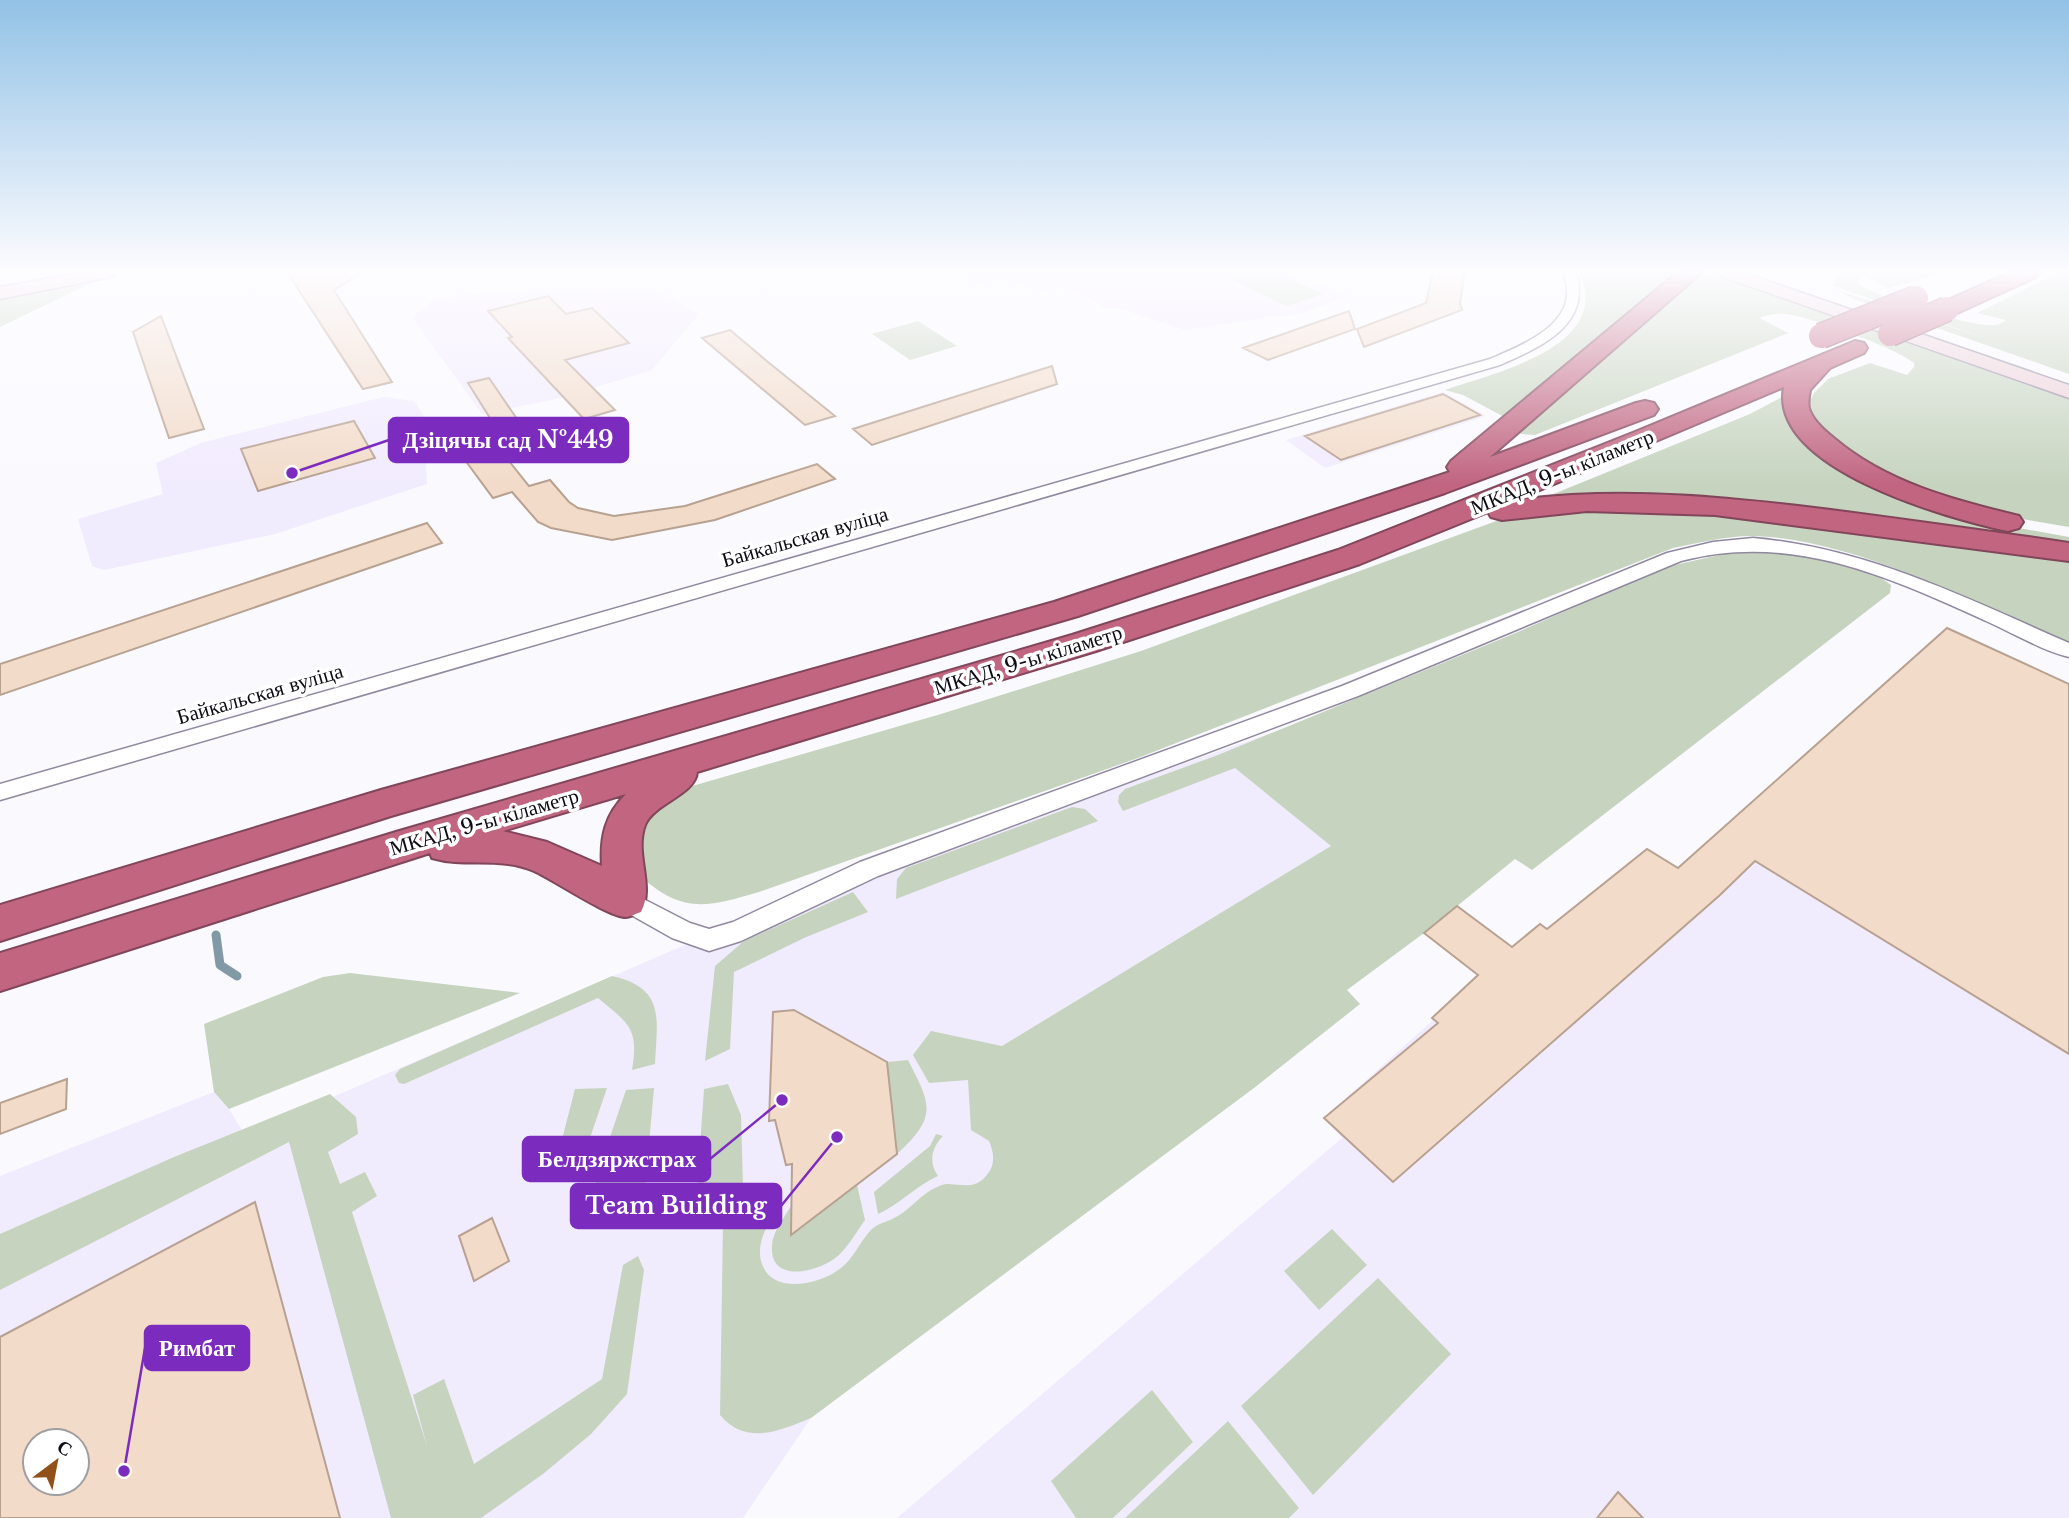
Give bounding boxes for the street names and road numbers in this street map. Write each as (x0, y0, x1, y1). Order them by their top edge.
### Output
street label: МКАД, 9-ы кіламетр (1466, 423, 1658, 521)
street label: Байкальская вуліца (719, 501, 892, 573)
street label: МКАД, 9-ы кіламетр (931, 619, 1125, 701)
street label: Байкальская вуліца (174, 658, 347, 730)
street label: МКАД, 9-ы кіламетр (386, 783, 582, 861)

